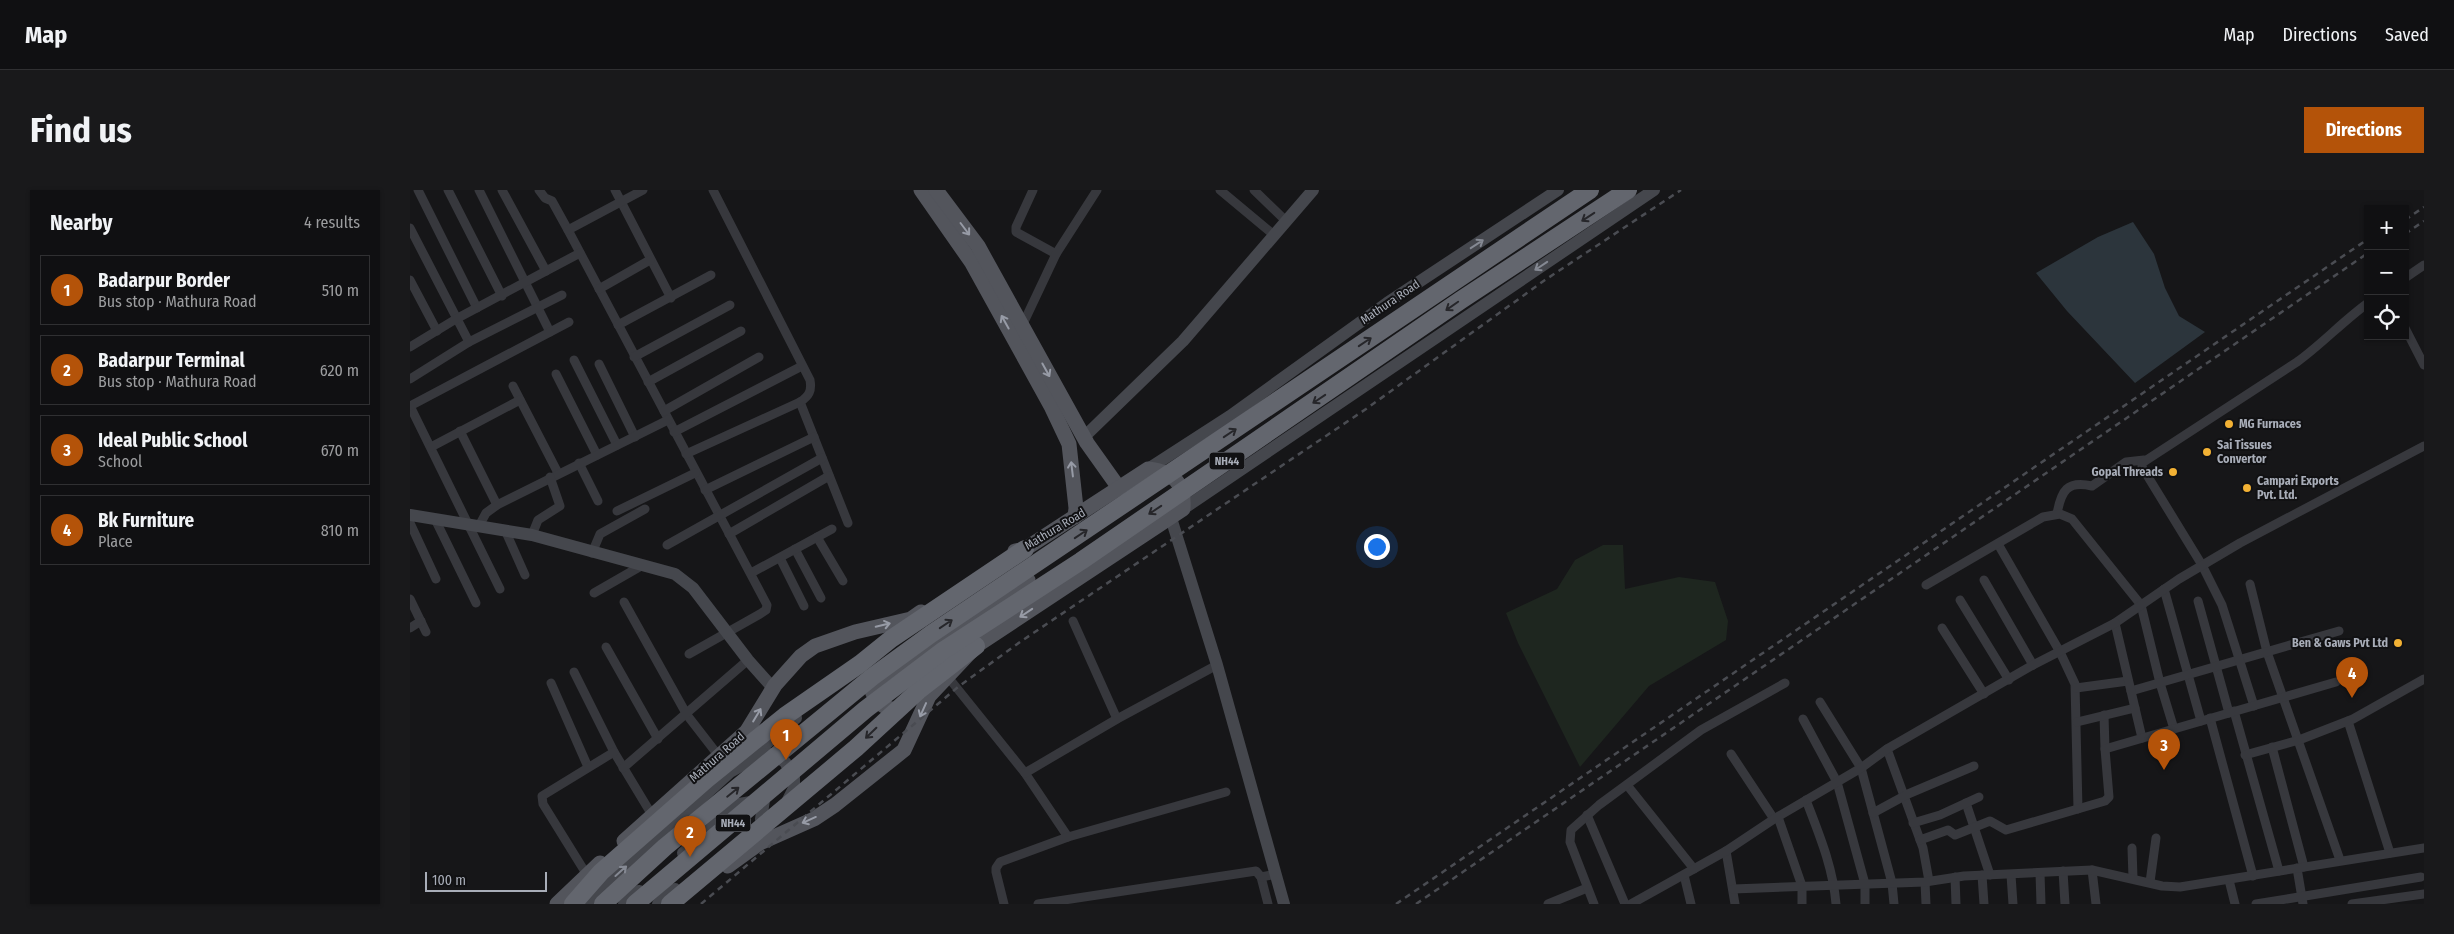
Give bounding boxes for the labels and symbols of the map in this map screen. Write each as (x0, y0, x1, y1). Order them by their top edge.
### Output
one-way arrow (1581, 212, 1595, 222)
one-way arrow (960, 222, 970, 236)
one-way arrow (1470, 239, 1484, 249)
one-way arrow (1535, 261, 1549, 271)
street label: Mathura Road (1358, 277, 1422, 327)
one-way arrow (1445, 301, 1459, 311)
one-way arrow (1000, 315, 1010, 330)
one-way arrow (1358, 337, 1372, 347)
one-way arrow (1042, 362, 1052, 376)
one-way arrow (1312, 394, 1326, 404)
place label: MG Furnaces (2239, 417, 2302, 431)
marker: MG Furnaces (2223, 418, 2235, 430)
one-way arrow (1223, 428, 1237, 438)
place label: Sai Tissues Convertor (2217, 438, 2273, 466)
marker: Sai Tissues Convertor (2201, 446, 2213, 458)
road number: NH44 (1210, 452, 1244, 470)
one-way arrow (1067, 461, 1077, 477)
place label: Gopal Threads (2092, 465, 2164, 479)
marker: Gopal Threads (2167, 466, 2179, 478)
place label: Campari Exports Pvt. Ltd. (2257, 474, 2340, 502)
marker: Campari Exports Pvt. Ltd. (2241, 482, 2253, 494)
street label: Mathura Road (1022, 505, 1088, 553)
one-way arrow (1149, 505, 1163, 515)
one-way arrow (1074, 529, 1088, 539)
your location (1364, 534, 1390, 560)
one-way arrow (1019, 608, 1033, 618)
one-way arrow (938, 618, 952, 628)
one-way arrow (875, 620, 891, 629)
place label: Ben & Gaws Pvt Ltd (2292, 636, 2388, 650)
marker: Ben & Gaws Pvt Ltd (2392, 637, 2404, 649)
pin: 4 (2336, 657, 2368, 698)
one-way arrow (918, 702, 927, 717)
one-way arrow (752, 708, 762, 722)
pin: 1 (770, 719, 802, 760)
one-way arrow (865, 727, 878, 739)
street label: Mathura Road (687, 729, 747, 785)
pin: 3 (2148, 729, 2180, 770)
one-way arrow (726, 787, 739, 798)
road number: NH44 (716, 814, 750, 831)
pin: 2 (674, 816, 706, 857)
one-way arrow (802, 816, 817, 826)
one-way arrow (615, 866, 628, 877)
scale bar (425, 869, 548, 892)

